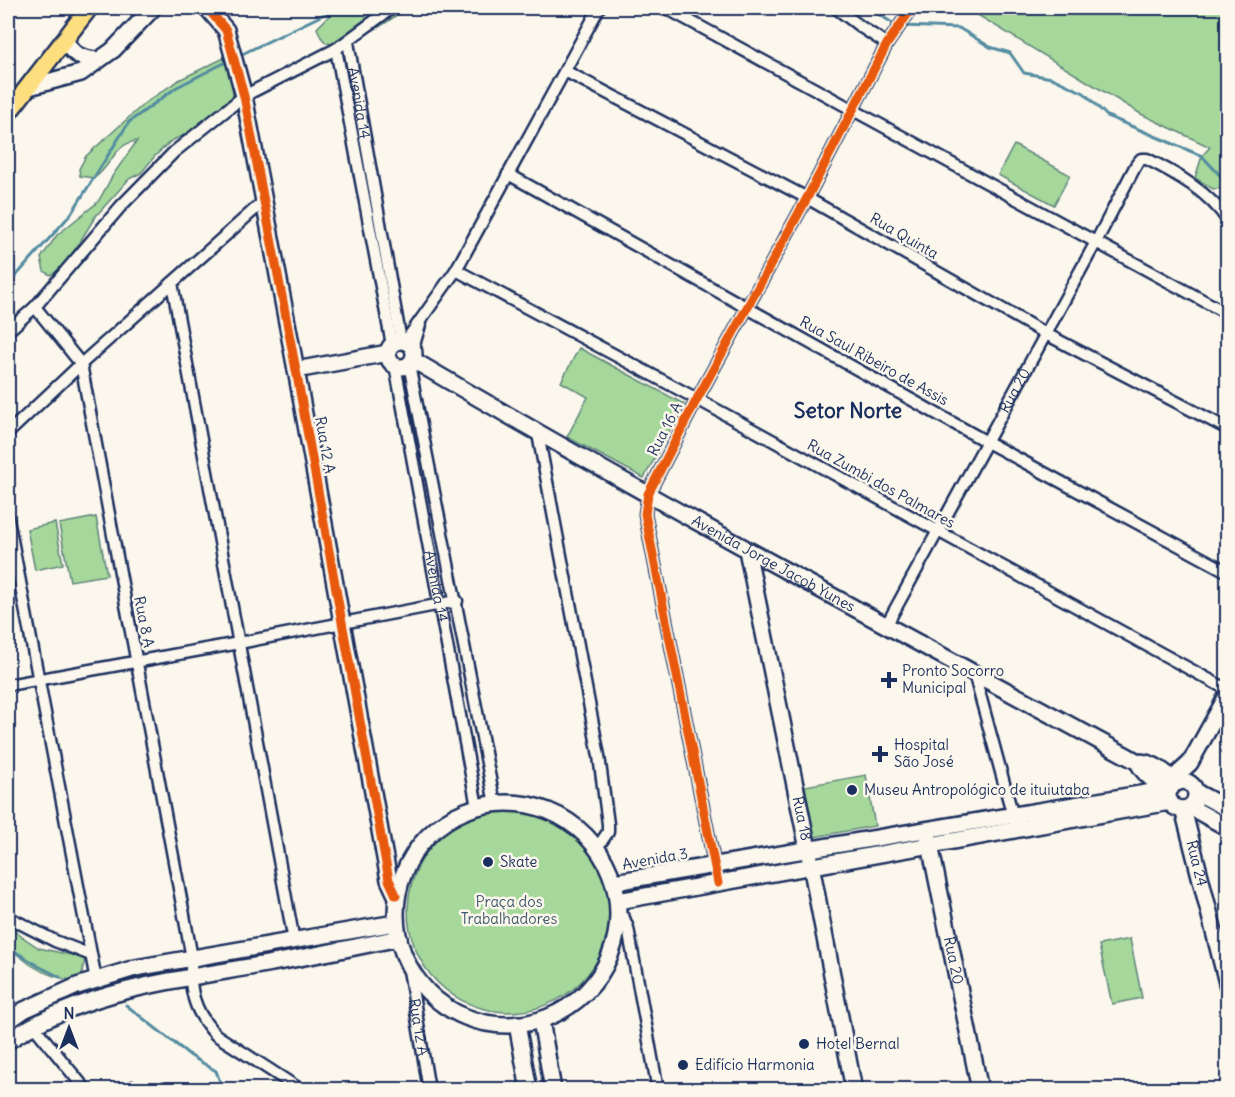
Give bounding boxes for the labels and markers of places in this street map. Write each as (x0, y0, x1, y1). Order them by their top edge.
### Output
place label: Pronto Socorro Municipal (902, 661, 1004, 697)
marker: Pronto Socorro Municipal (880, 671, 898, 689)
place label: Hospital São José (894, 735, 954, 771)
marker: Hospital São José (871, 745, 889, 763)
place label: Museu Antropológico de ituiutaba (864, 780, 1090, 799)
marker: Museu Antropológico de ituiutaba (845, 783, 859, 797)
place label: Skate (500, 852, 537, 871)
marker: Skate (481, 855, 495, 869)
place label: Hotel Bernal (816, 1034, 900, 1053)
marker: Hotel Bernal (797, 1037, 811, 1051)
place label: Edifício Harmonia (695, 1055, 815, 1074)
marker: Edifício Harmonia (676, 1058, 690, 1072)

